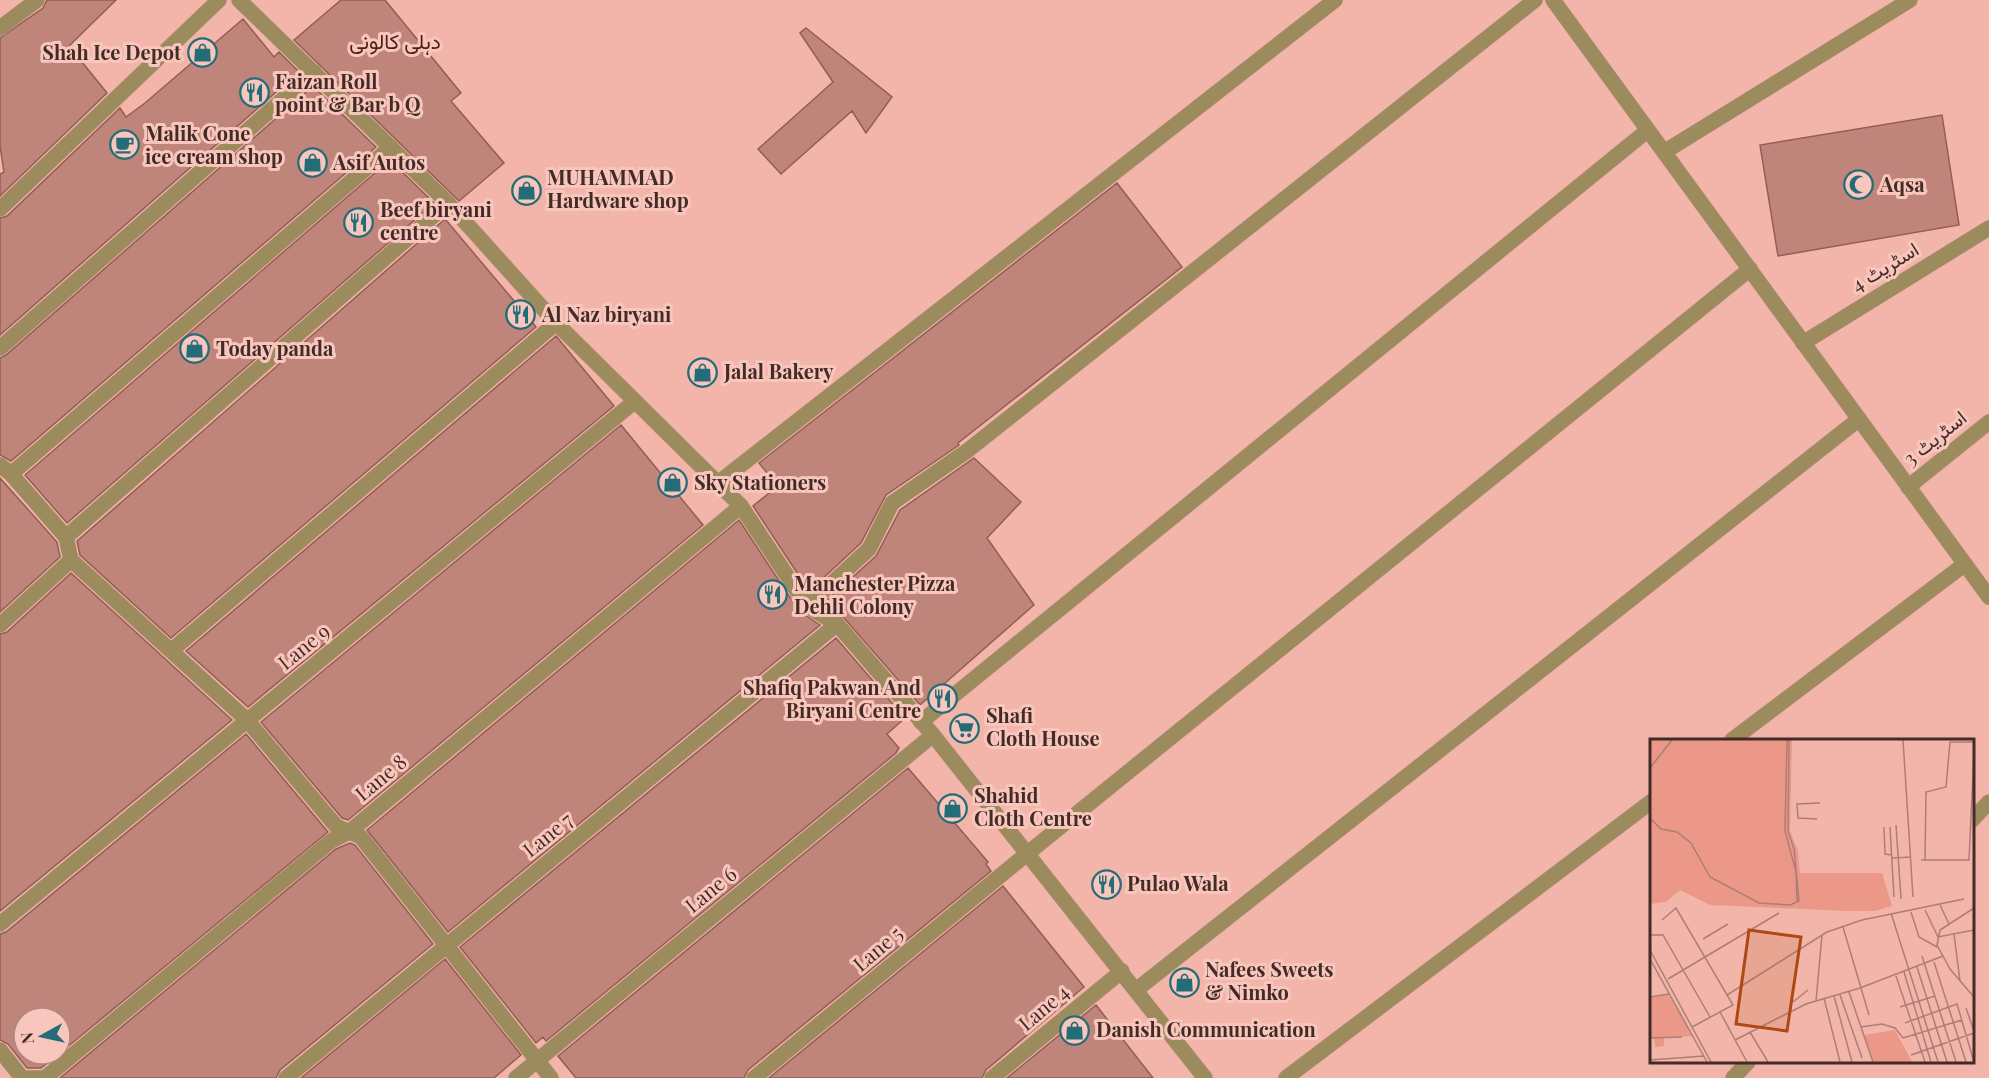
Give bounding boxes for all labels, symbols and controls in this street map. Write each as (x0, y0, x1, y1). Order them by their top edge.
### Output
district label: دہلی کالونی (349, 26, 441, 55)
shop icon: Shah Ice Depot (186, 37, 218, 69)
place label: Shah Ice Depot (42, 38, 182, 65)
place label: Faizan Roll point & Bar b Q (275, 67, 421, 117)
restaurant icon: Faizan Roll point & Bar b Q (238, 77, 270, 109)
place label: Malik Cone ice cream shop (145, 119, 283, 169)
cafe icon: Malik Cone ice cream shop (108, 129, 140, 161)
shop icon: Asif Autos (296, 147, 328, 179)
place label: Asif Autos (332, 148, 425, 175)
place label: MUHAMMAD Hardware shop (547, 163, 689, 213)
mosque icon: Aqsa (1843, 169, 1875, 201)
place label: Aqsa (1879, 170, 1925, 197)
shop icon: MUHAMMAD Hardware shop (510, 174, 542, 206)
place label: Beef biryani centre (380, 195, 492, 245)
restaurant icon: Beef biryani centre (343, 206, 375, 238)
street label: اسٹریٹ 4 (1845, 235, 1924, 298)
restaurant icon: Al Naz biryani (505, 299, 537, 331)
place label: Al Naz biryani (541, 300, 671, 327)
shop icon: Today panda (179, 333, 211, 365)
place label: Today panda (216, 334, 334, 361)
shop icon: Jalal Bakery (687, 356, 719, 388)
place label: Jalal Bakery (723, 357, 834, 384)
street label: اسٹریٹ 3 (1897, 403, 1972, 471)
shop icon: Sky Stationers (657, 467, 689, 499)
place label: Sky Stationers (694, 468, 826, 495)
place label: Manchester Pizza Dehli Colony (794, 569, 956, 619)
restaurant icon: Manchester Pizza Dehli Colony (757, 579, 789, 611)
street label: Lane 9 (272, 617, 334, 675)
place label: Shafiq Pakwan And Biryani Centre (743, 673, 921, 723)
restaurant icon: Shafiq Pakwan And Biryani Centre (926, 683, 958, 715)
place label: Shafi Cloth House (986, 701, 1100, 751)
supermarket icon: Shafi Cloth House (949, 712, 981, 744)
inset map (1650, 739, 1974, 1063)
street label: Lane 8 (349, 747, 411, 806)
place label: Shahid Cloth Centre (974, 781, 1092, 831)
shop icon: Shahid Cloth Centre (937, 792, 969, 824)
street label: Lane 7 (516, 805, 578, 862)
street label: Lane 6 (679, 860, 742, 918)
restaurant icon: Pulao Wala (1090, 868, 1122, 900)
place label: Pulao Wala (1127, 869, 1229, 896)
street label: Lane 5 (847, 919, 908, 977)
place label: Nafees Sweets & Nimko (1205, 955, 1334, 1005)
shop icon: Nafees Sweets & Nimko (1168, 966, 1200, 998)
street label: Lane 4 (1012, 978, 1074, 1036)
north arrow (12, 1006, 72, 1066)
shop icon: Danish Communication (1059, 1014, 1091, 1046)
place label: Danish Communication (1096, 1015, 1317, 1042)
text: N (15, 1031, 38, 1045)

